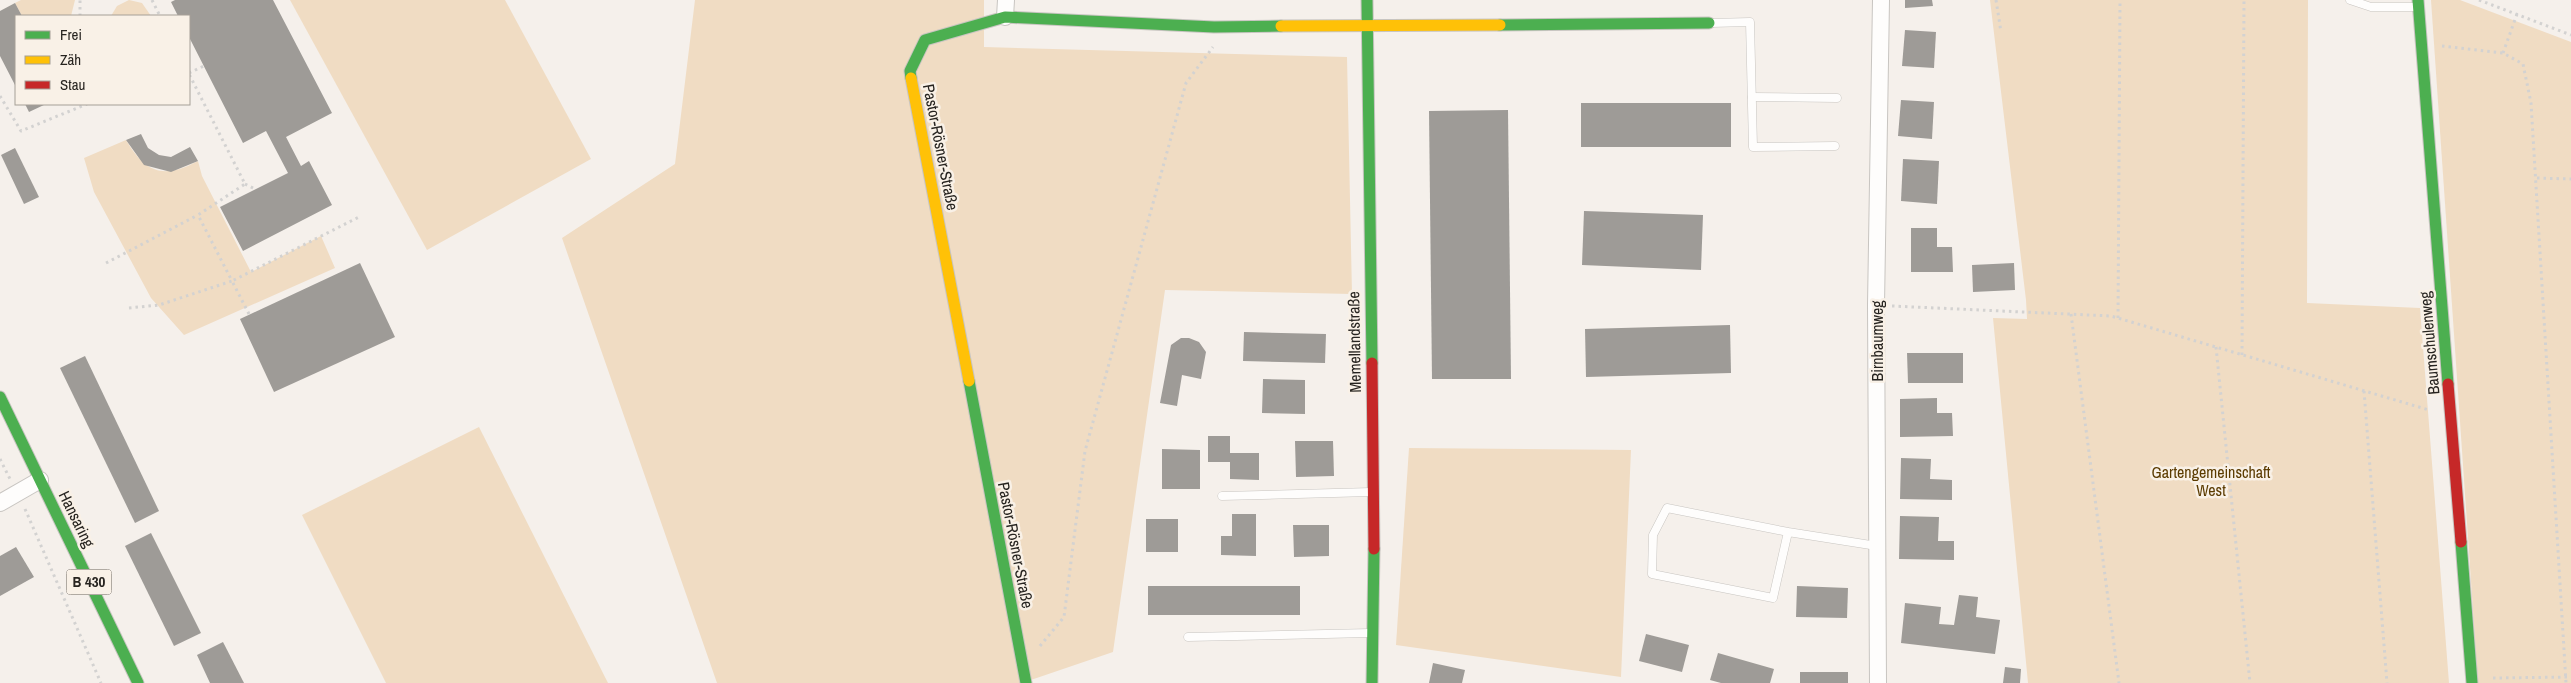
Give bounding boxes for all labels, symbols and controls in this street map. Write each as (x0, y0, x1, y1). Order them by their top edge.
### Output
legend (15, 15, 190, 105)
text: Frei (60, 24, 82, 45)
text: Zäh (60, 49, 81, 70)
text: Stau (60, 74, 85, 95)
street label: Pastor-Rösner-Straße (918, 82, 964, 212)
street label: Baumschulenweg (2413, 290, 2444, 396)
street label: Memellandstraße (1342, 291, 1366, 393)
street label: Birnbaumweg (1866, 300, 1888, 381)
park label: Gartengemeinschaft West (2152, 461, 2271, 501)
street label: Pastor-Rösner-Straße (993, 480, 1039, 610)
street label: Hansaring (54, 487, 100, 552)
road number: B 430 (66, 570, 112, 594)

